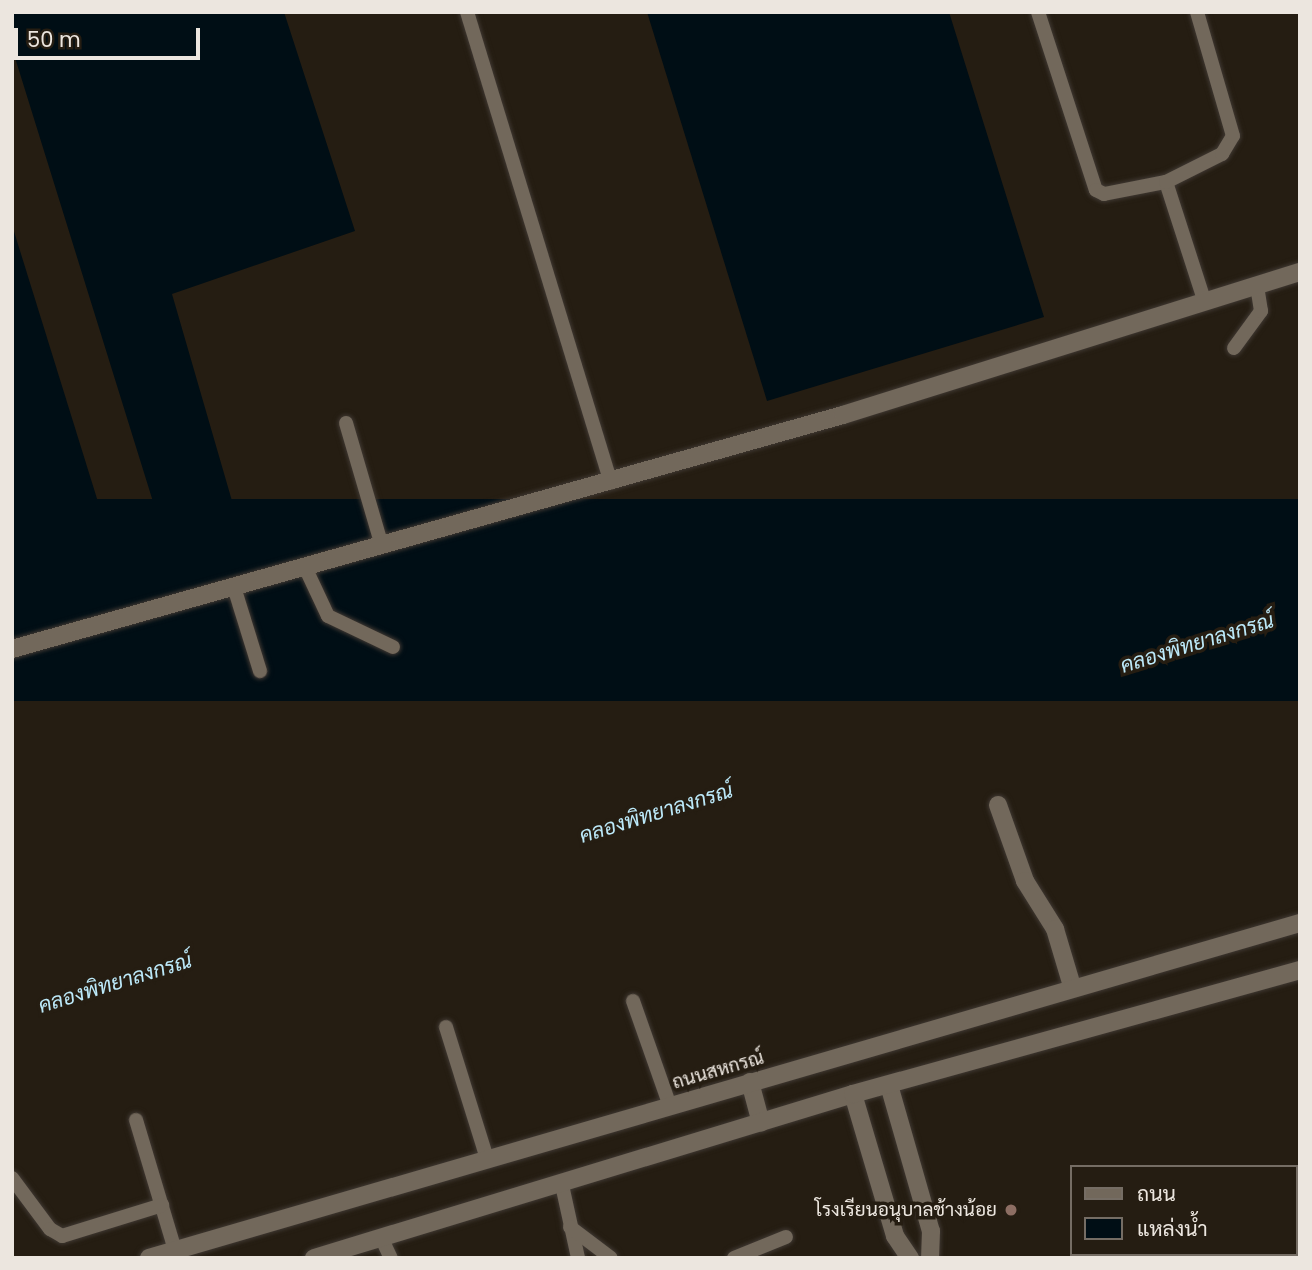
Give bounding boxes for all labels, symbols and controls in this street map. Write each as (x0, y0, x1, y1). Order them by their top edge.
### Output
scale bar (18, 14, 203, 58)
text: 50 m (27, 25, 81, 54)
water label: คลองพิทยาลงกรณ์ (1117, 608, 1277, 678)
water label: คลองพิทยาลงกรณ์ (576, 778, 736, 848)
water label: คลองพิทยาลงกรณ์ (35, 948, 195, 1018)
street label: ถนนสหกรณ์ (670, 1046, 766, 1094)
legend (1070, 1165, 1298, 1256)
text: ถนน (1137, 1179, 1176, 1208)
place label: โรงเรียนอนุบาลช้างน้อย (815, 1199, 997, 1221)
marker: โรงเรียนอนุบาลช้างน้อย (1003, 1202, 1019, 1218)
text: แหล่งน้ำ (1137, 1214, 1208, 1243)

